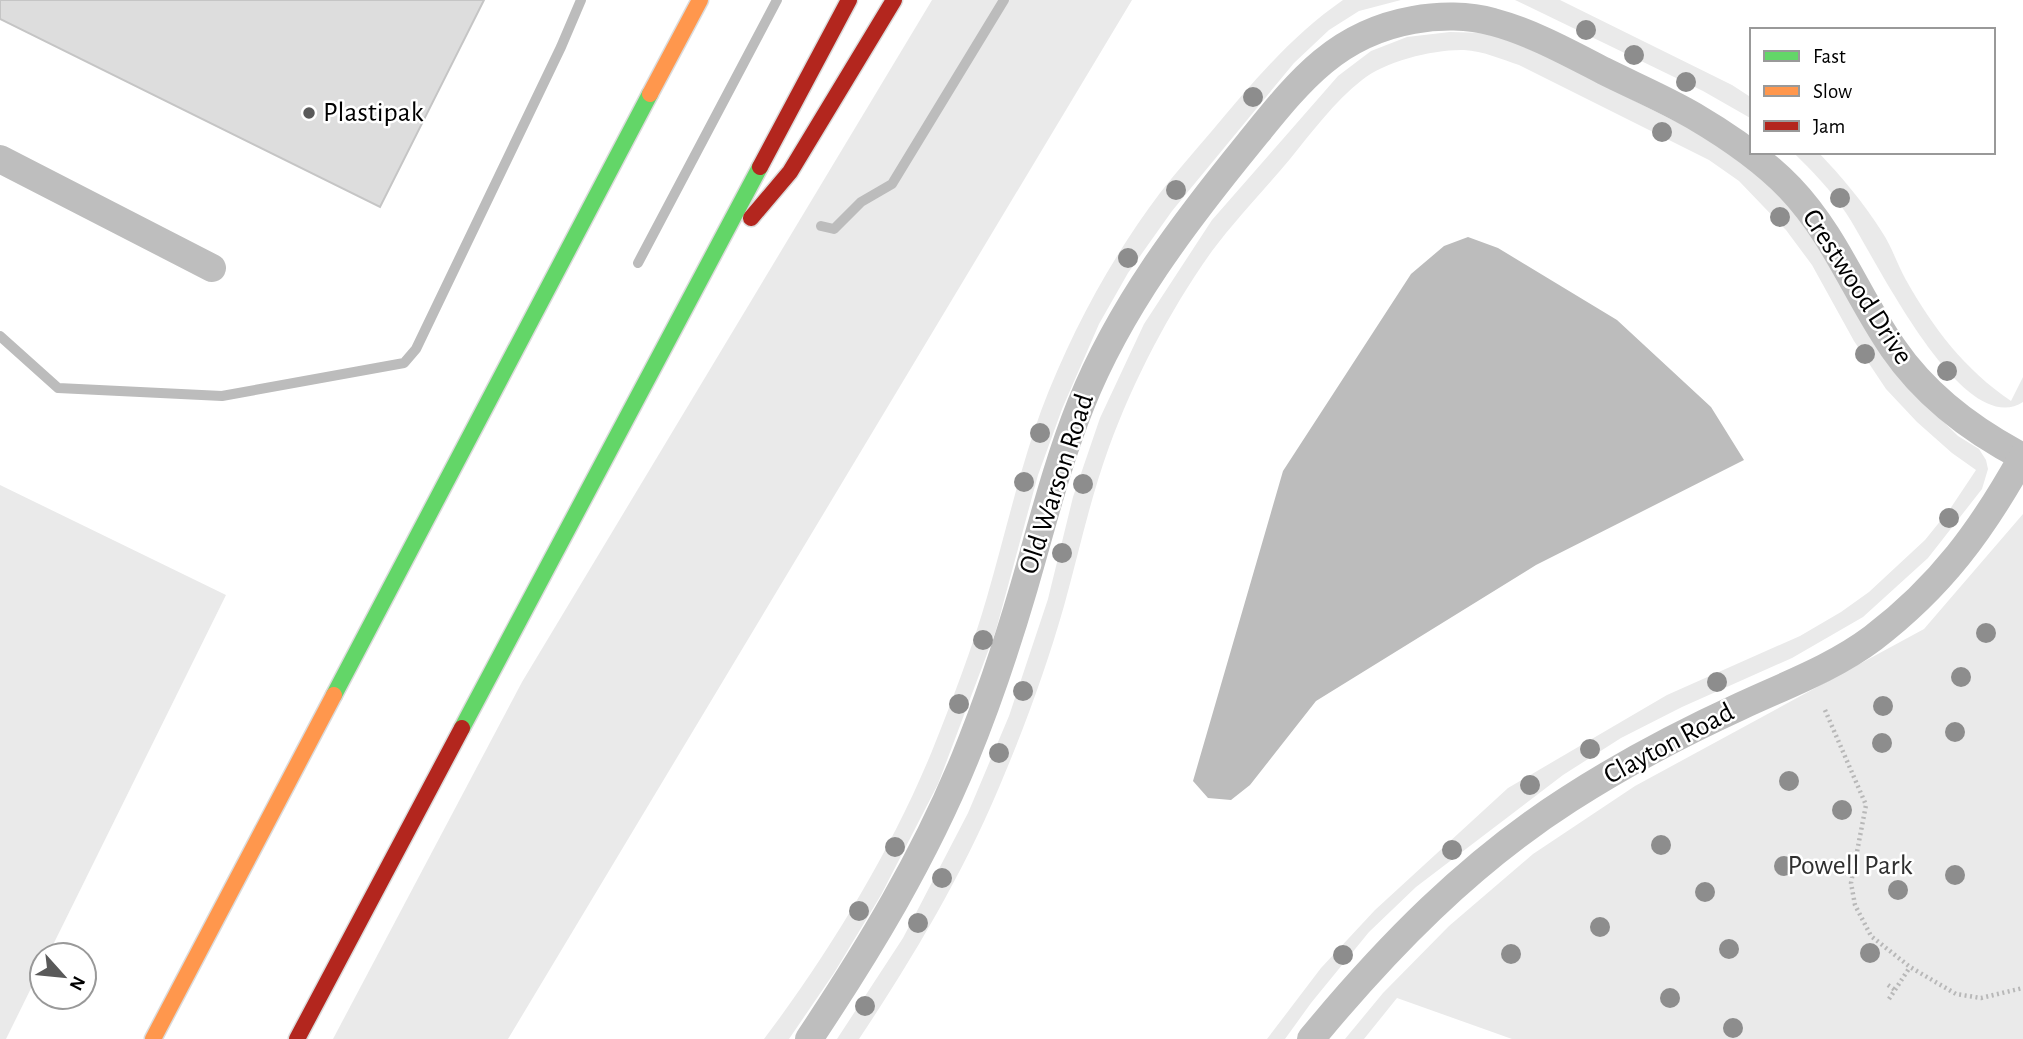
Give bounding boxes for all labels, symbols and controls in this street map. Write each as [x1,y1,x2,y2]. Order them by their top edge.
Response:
legend [1750,28,1995,154]
text: Fast [1813,46,1846,67]
text: Slow [1813,81,1852,102]
place label: Plastipak [323,99,424,127]
marker: Plastipak [301,105,317,121]
text: Jam [1813,116,1845,137]
street label: Crestwood Drive [1797,204,1917,370]
street label: Old Warson Road [1015,390,1099,578]
street label: Clayton Road [1599,698,1739,790]
park label: Powell Park [1788,852,1913,880]
north arrow [28,941,98,1011]
text: N [65,973,88,993]

